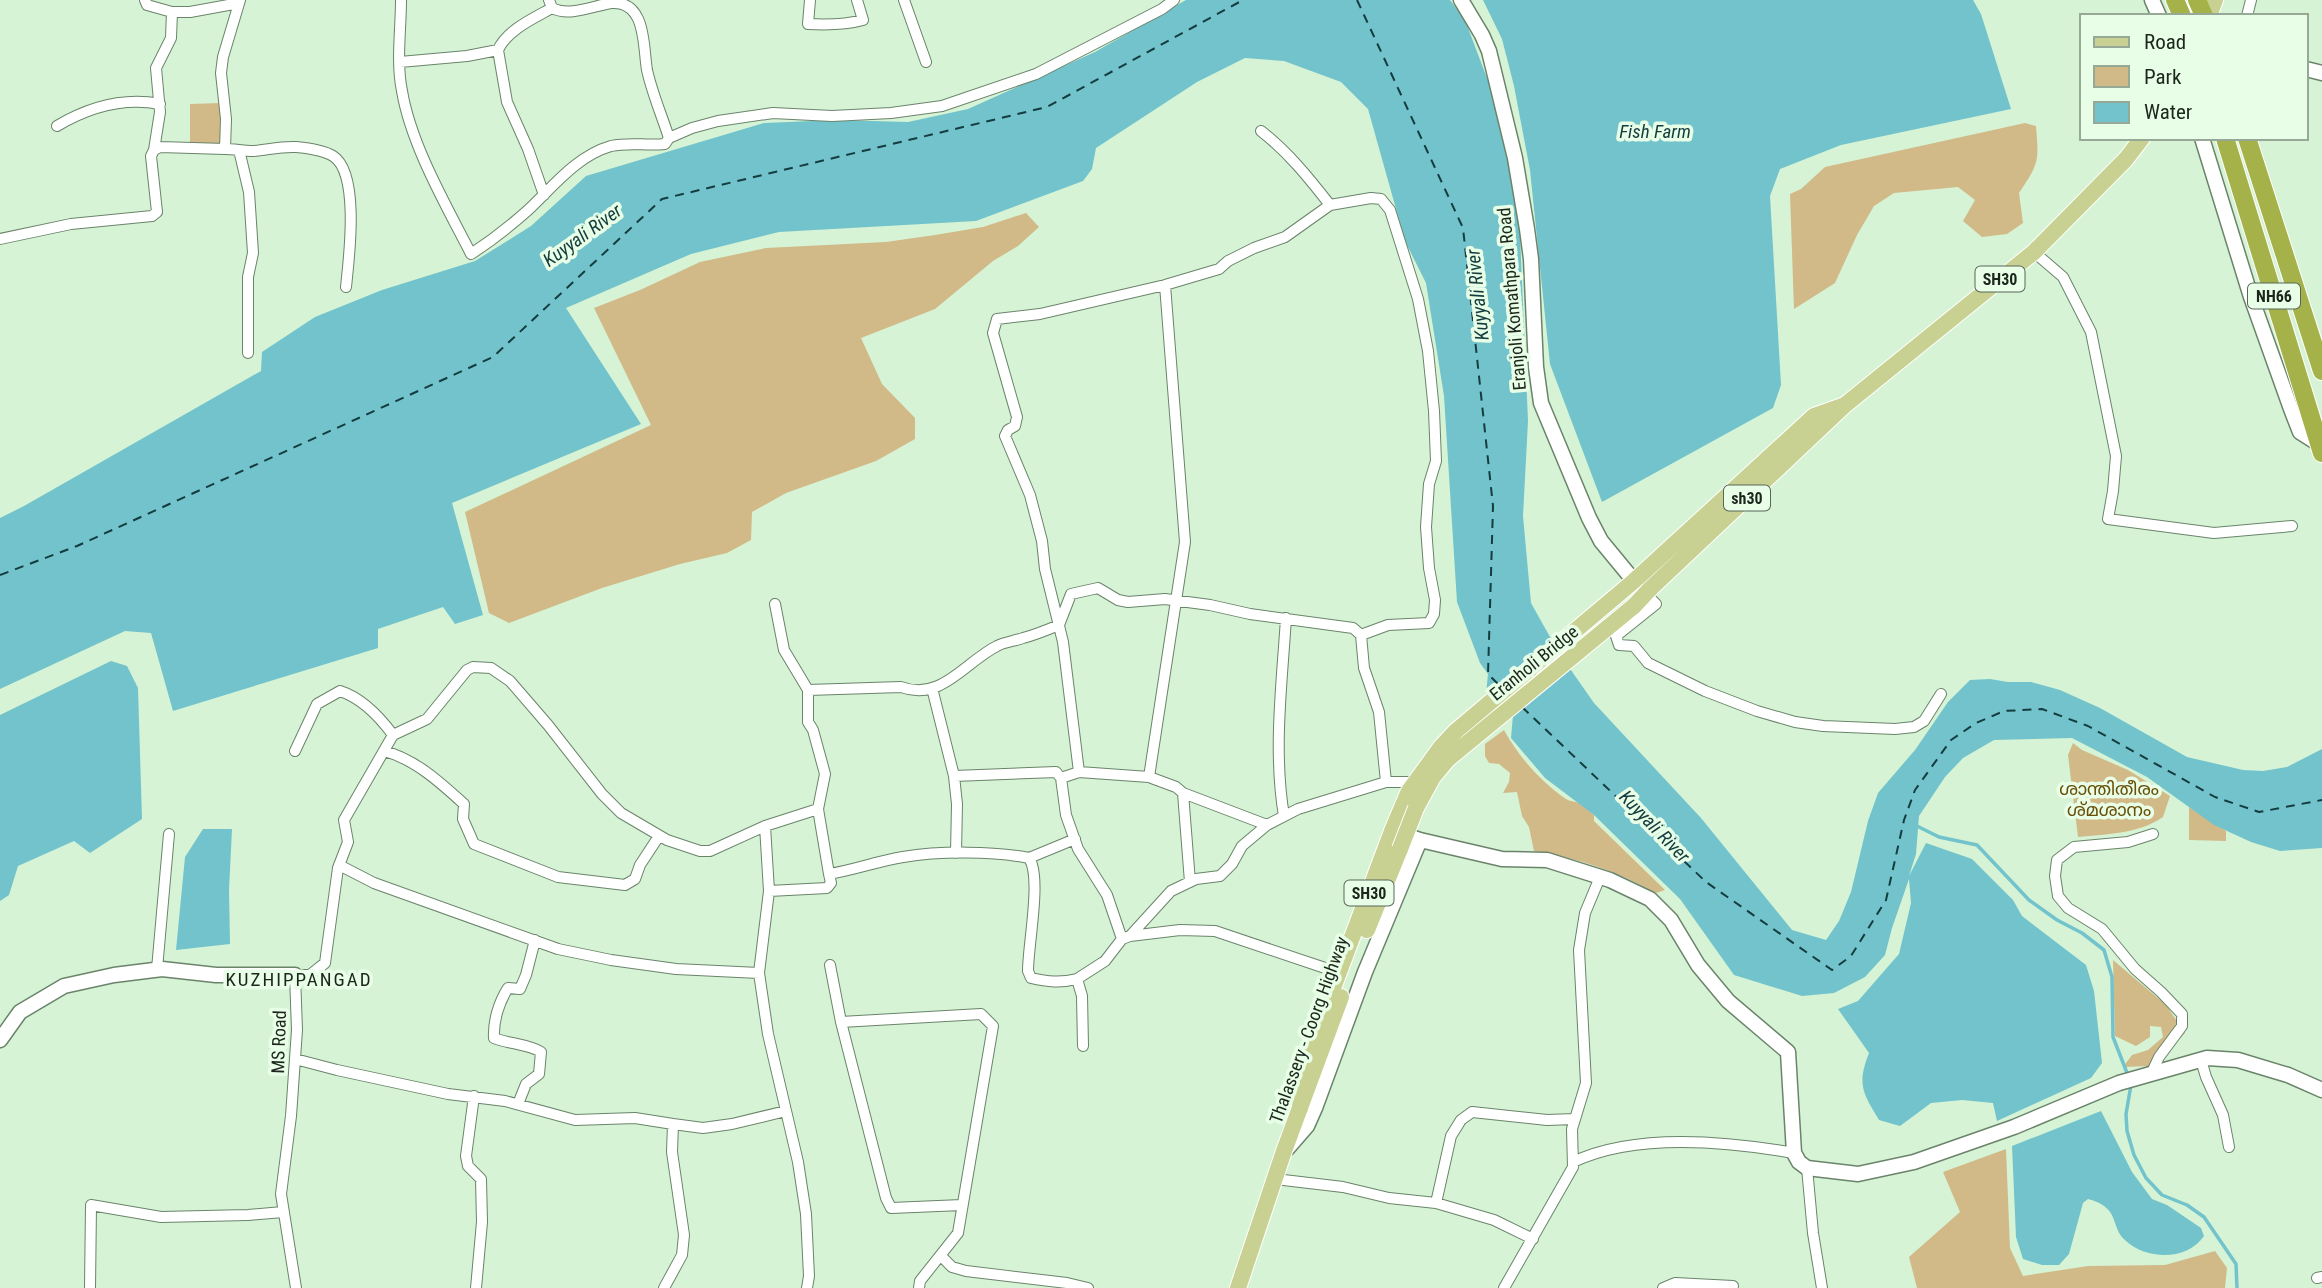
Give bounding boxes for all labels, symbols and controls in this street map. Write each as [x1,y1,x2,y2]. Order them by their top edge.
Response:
legend [2080,14,2308,140]
text: Road [2144,30,2186,54]
text: Park [2144,65,2182,89]
text: Water [2144,100,2192,124]
water label: Fish Farm [1619,120,1691,143]
water label: Kuyyali River [538,199,626,272]
street label: Eranjoli Komathpara Road [1493,207,1530,391]
water label: Kuyyali River [1461,248,1494,342]
road number: SH30 [1976,266,2024,292]
road number: NH66 [2248,284,2300,308]
road number: sh30 [1724,485,1770,510]
street label: Eranholi Bridge [1485,621,1582,705]
park label: ശാന്തിതീരം ശ്മശാനം [2059,778,2159,820]
water label: Kuyyali River [1615,785,1695,868]
road number: SH30 [1344,880,1394,906]
street label: Thalassery - Coorg Highway [1265,933,1352,1126]
district label: KUZHIPPANGAD [225,968,373,991]
street label: MS Road [267,1010,290,1074]

